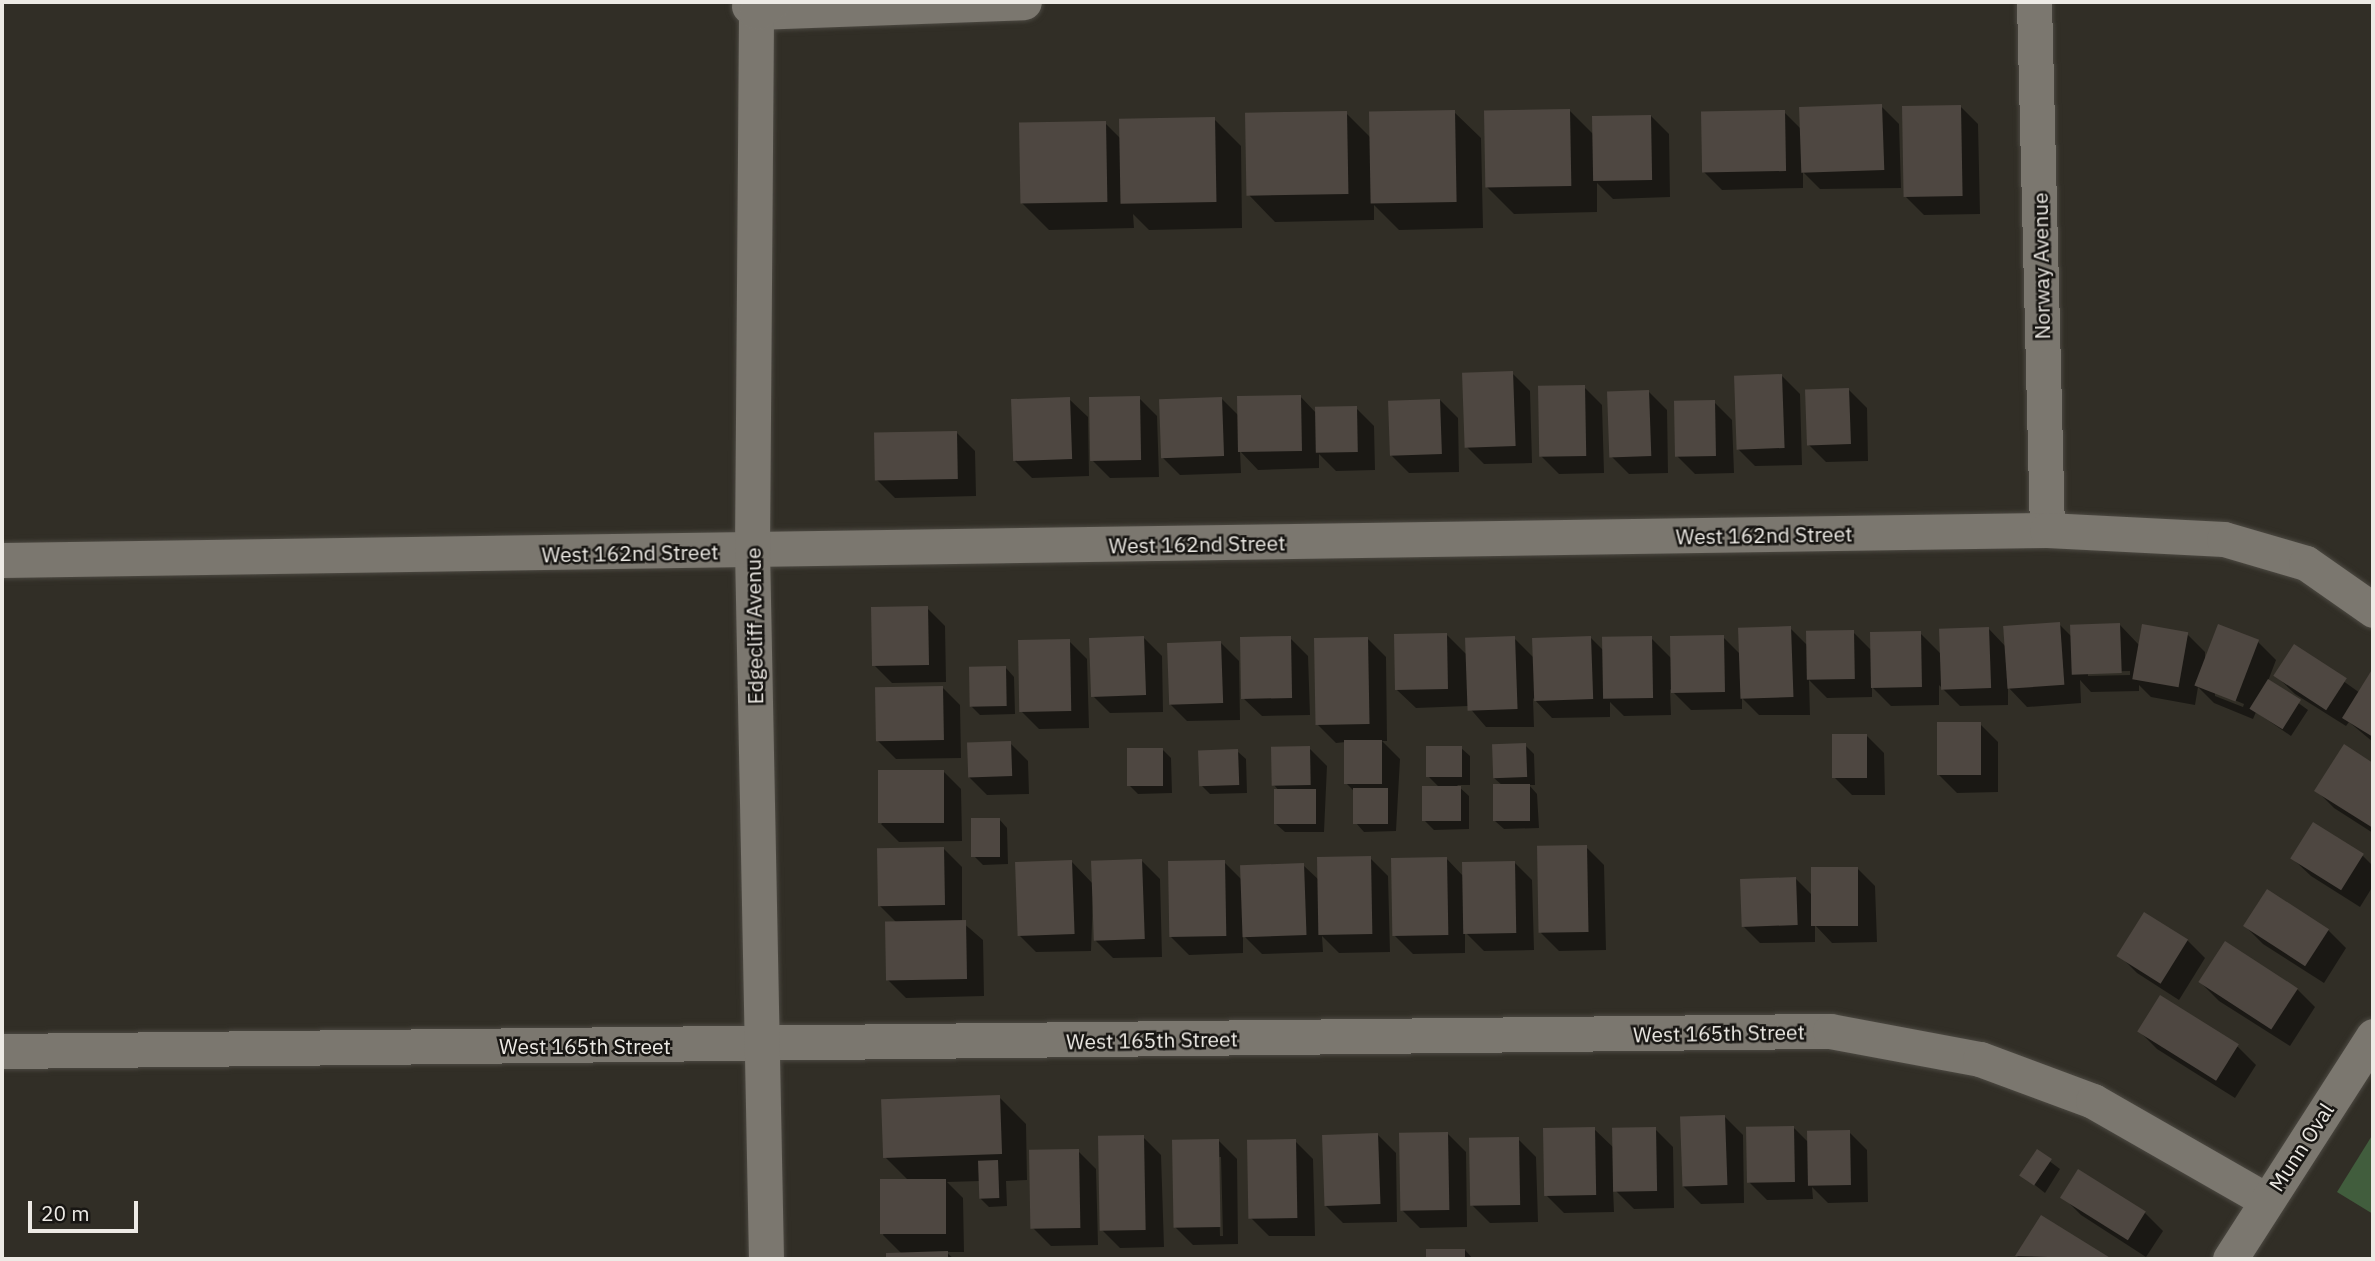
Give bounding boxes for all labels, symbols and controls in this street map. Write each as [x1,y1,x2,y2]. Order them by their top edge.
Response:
street label: Norway Avenue [2027,192,2055,340]
street label: West 162nd Street [1675,521,1853,549]
street label: West 162nd Street [1108,530,1286,558]
street label: West 162nd Street [541,539,719,567]
street label: Edgecliff Avenue [740,547,768,705]
street label: West 165th Street [1633,1019,1805,1047]
street label: West 165th Street [1066,1026,1238,1054]
street label: West 165th Street [499,1033,671,1059]
street label: Munn Oval [2263,1098,2339,1196]
scale bar [32,1188,142,1232]
text: 20 m [41,1199,90,1227]

